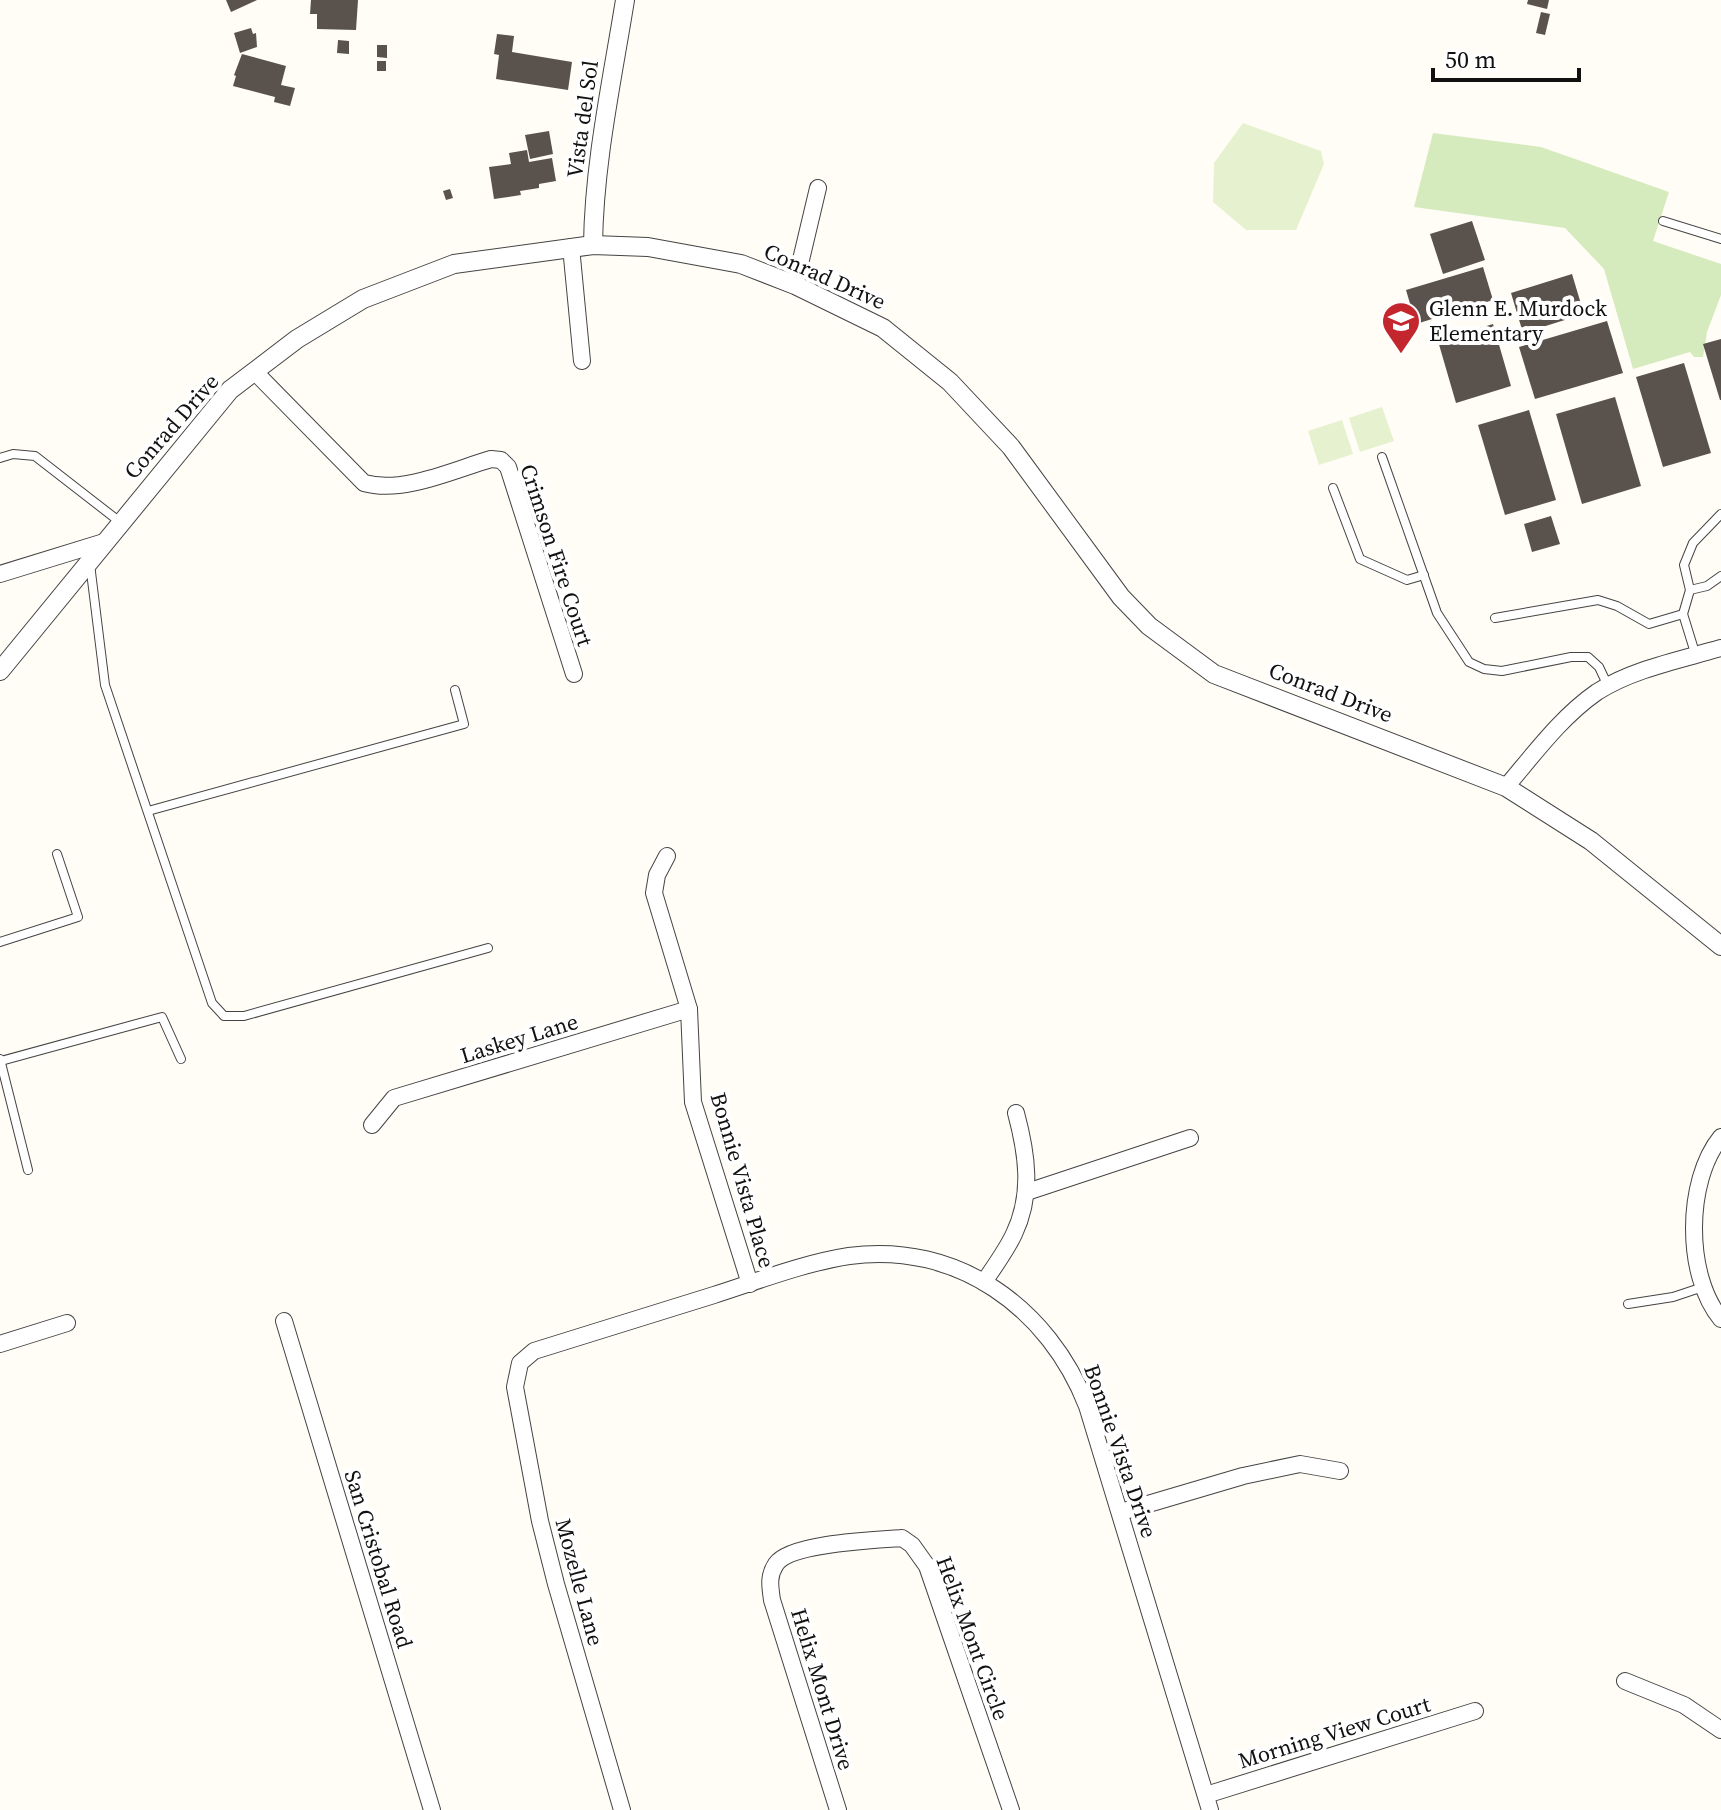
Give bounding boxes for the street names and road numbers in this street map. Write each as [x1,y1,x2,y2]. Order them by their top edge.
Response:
street label: Vista del Sol [559,58,605,180]
street label: Conrad Drive [759,236,891,316]
street label: Conrad Drive [117,367,225,485]
street label: Crimson Fire Court [513,460,601,651]
street label: Conrad Drive [1265,655,1397,729]
street label: Laskey Lane [457,1006,581,1070]
street label: Bonnie Vista Place [704,1089,782,1271]
street label: Bonnie Vista Drive [1077,1360,1165,1542]
street label: San Cristobal Road [338,1466,420,1652]
street label: Mozelle Lane [549,1515,611,1649]
street label: Helix Mont Circle [929,1552,1017,1724]
street label: Helix Mont Drive [784,1604,862,1774]
street label: Morning View Court [1234,1688,1434,1775]

